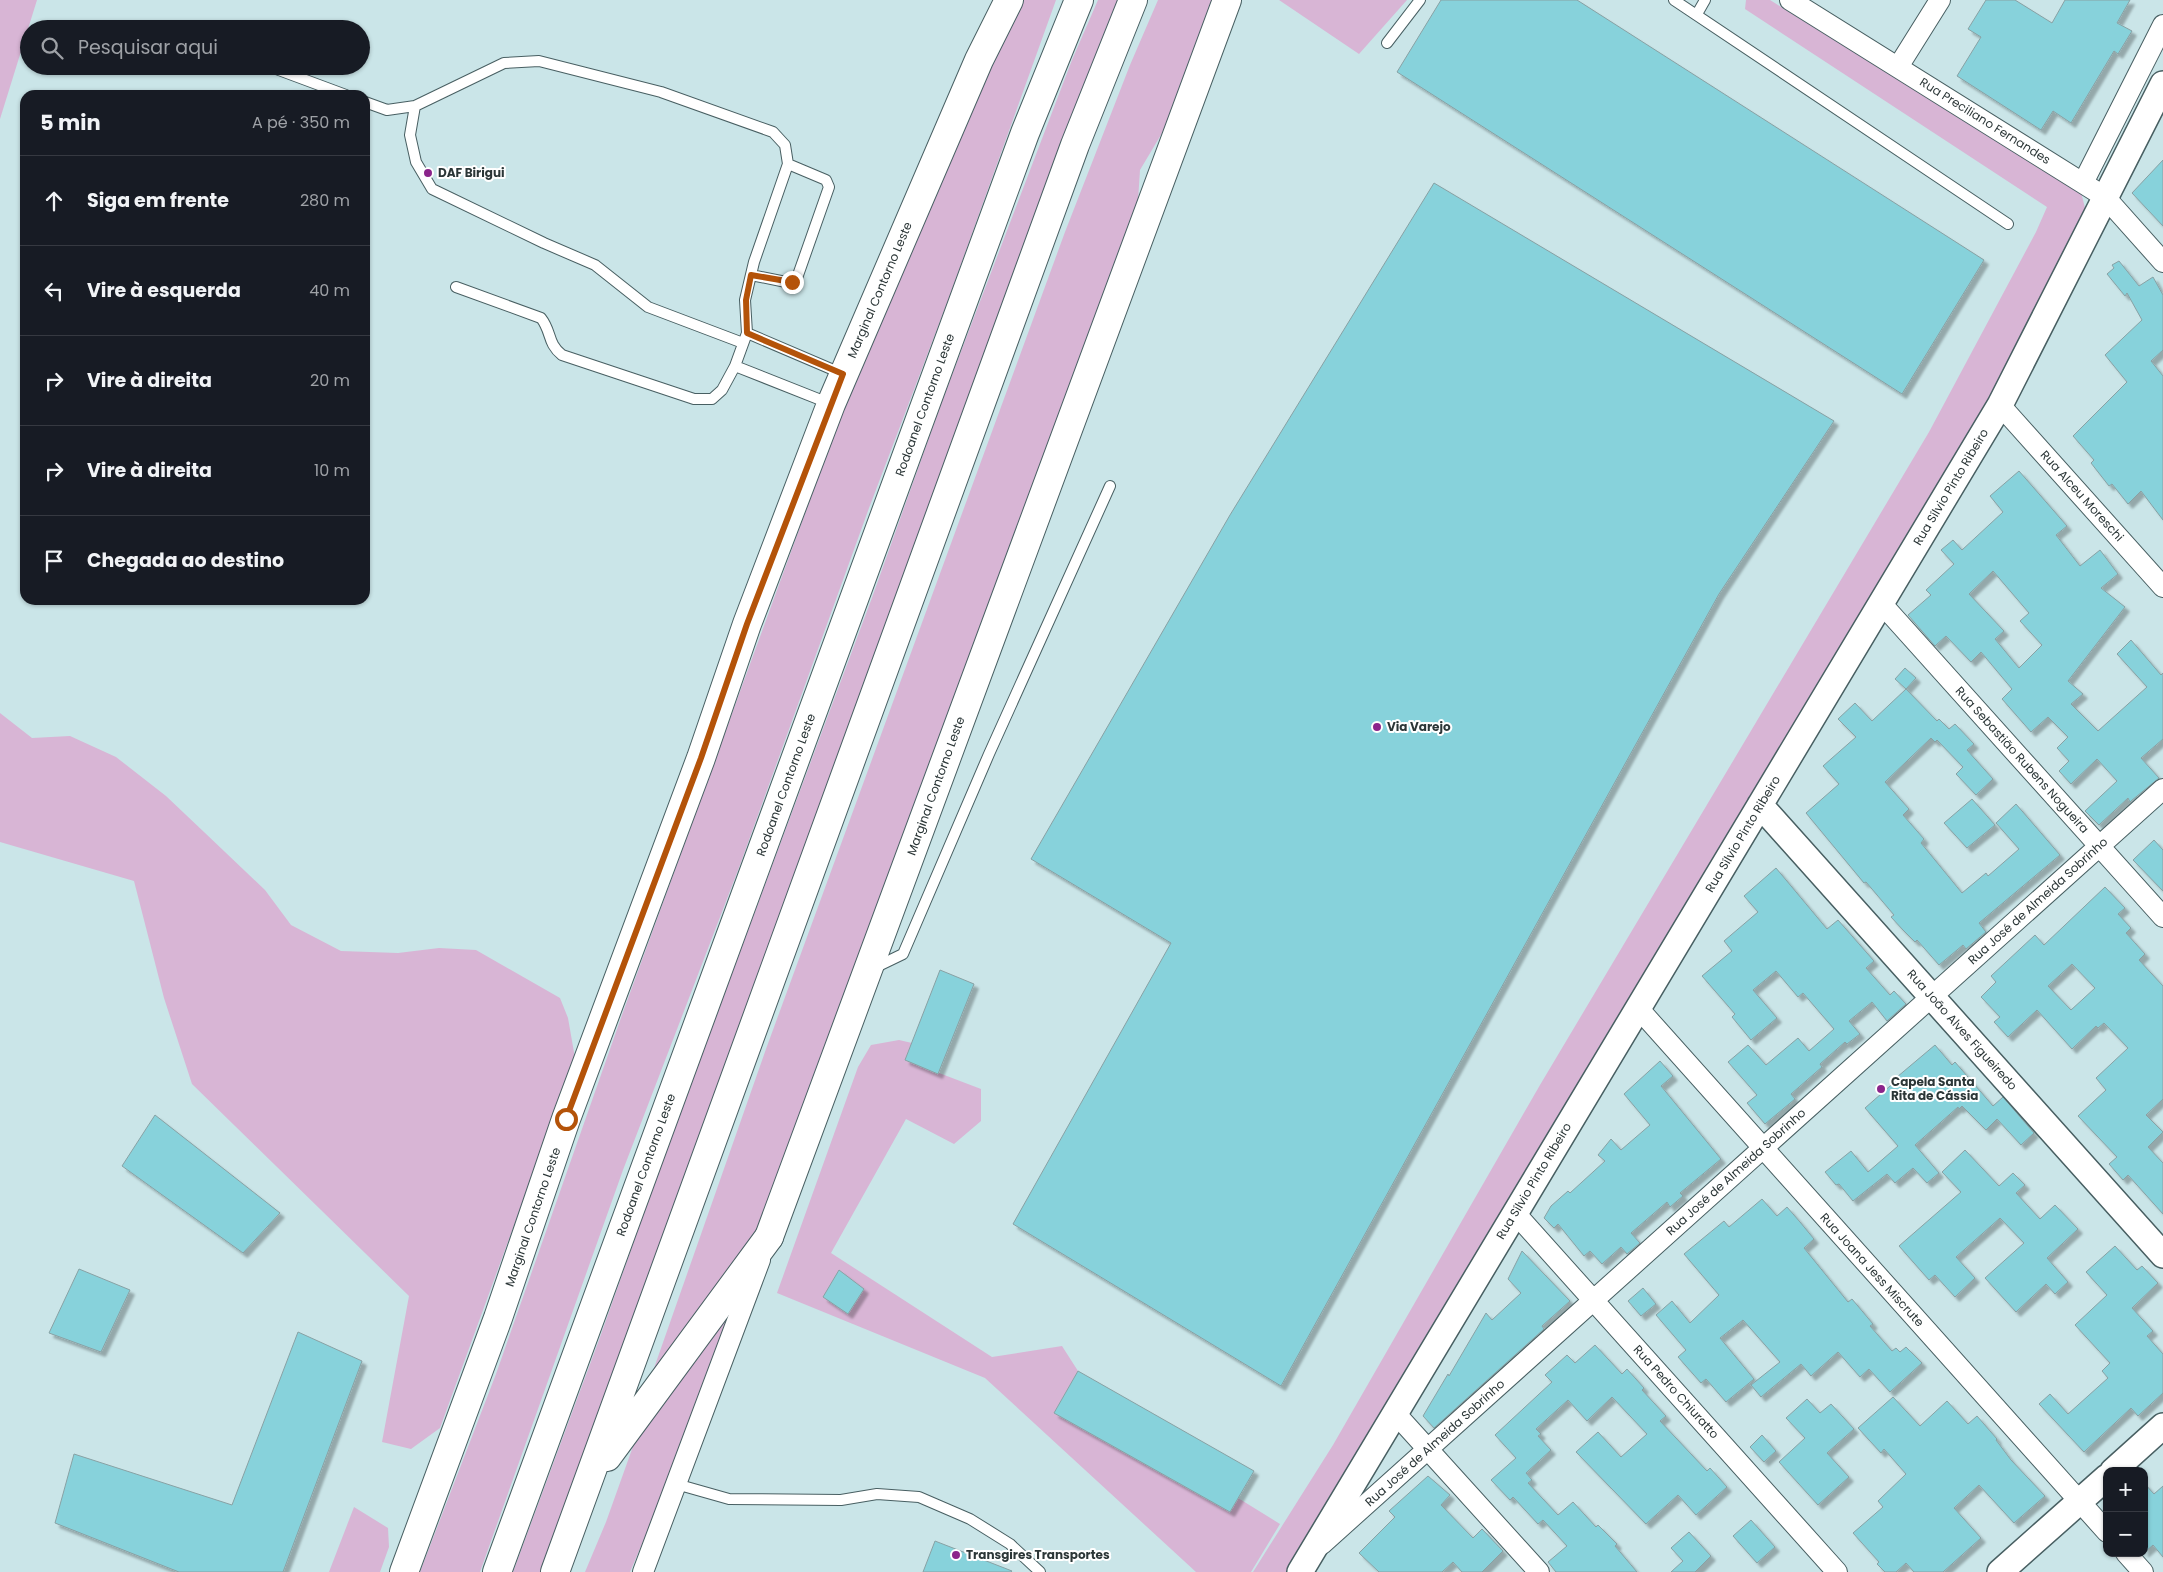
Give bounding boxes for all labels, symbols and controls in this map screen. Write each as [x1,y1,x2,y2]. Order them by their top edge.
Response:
search box [20,20,370,75]
icon: search [38,34,66,62]
text: Pesquisar aqui [78,34,218,61]
street label: Rua Preciliano Fernandes [1917,73,2054,168]
text: 5 min [40,108,101,137]
text: A pé · 350 m [252,111,350,134]
place label: DAF Birigui [438,164,505,181]
marker: DAF Birigui [422,167,434,179]
icon: ahead [40,187,68,215]
text: Siga em frente [87,187,229,214]
text: 280 m [300,189,350,212]
street label: Marginal Contorno Leste [843,219,916,360]
route end [781,271,804,294]
icon: left [40,277,68,305]
text: Vire à esquerda [87,277,241,304]
text: 40 m [309,279,350,302]
street label: Rodoanel Contorno Leste [891,331,958,478]
icon: right [40,367,68,395]
text: Vire à direita [87,367,212,394]
text: 20 m [310,369,350,392]
street label: Rua Sílvio Pinto Ribeiro [1909,425,1992,548]
street label: Rua Alceu Moreschi [2037,446,2128,545]
icon: right [40,457,68,485]
text: Vire à direita [87,457,212,484]
text: 10 m [314,459,350,482]
icon: arrive [40,547,68,575]
text: Chegada ao destino [87,547,284,574]
street label: Rua Sebastião Rubens Nogueira [1952,683,2093,837]
street label: Rodoanel Contorno Leste [752,711,819,858]
street label: Marginal Contorno Leste [903,714,969,857]
place label: Via Varejo [1387,718,1451,735]
marker: Via Varejo [1371,721,1383,733]
street label: Rua Sílvio Pinto Ribeiro [1701,772,1784,895]
street label: Rua José de Almeida Sobrinho [1964,833,2111,968]
street label: Rua João Alves Figueiredo [1904,966,2021,1094]
place label: Capela Santa Rita de Cássia [1891,1073,1978,1104]
marker: Capela Santa Rita de Cássia [1875,1083,1887,1095]
street label: Rodoanel Contorno Leste [612,1091,679,1238]
street label: Rua José de Almeida Sobrinho [1662,1104,1809,1239]
route start [555,1108,578,1131]
street label: Rua Sílvio Pinto Ribeiro [1492,1119,1575,1242]
street label: Marginal Contorno Leste [501,1145,564,1289]
street label: Rua Joana Jess Miscrute [1817,1209,1928,1330]
street label: Rua Pedro Chiuratto [1630,1341,1723,1442]
street label: Rua José de Almeida Sobrinho [1361,1375,1508,1510]
map controls [2103,1467,2148,1557]
button: + [2103,1467,2148,1512]
button: − [2103,1512,2148,1557]
place label: Transgires Transportes [966,1546,1110,1563]
marker: Transgires Transportes [950,1549,962,1561]

